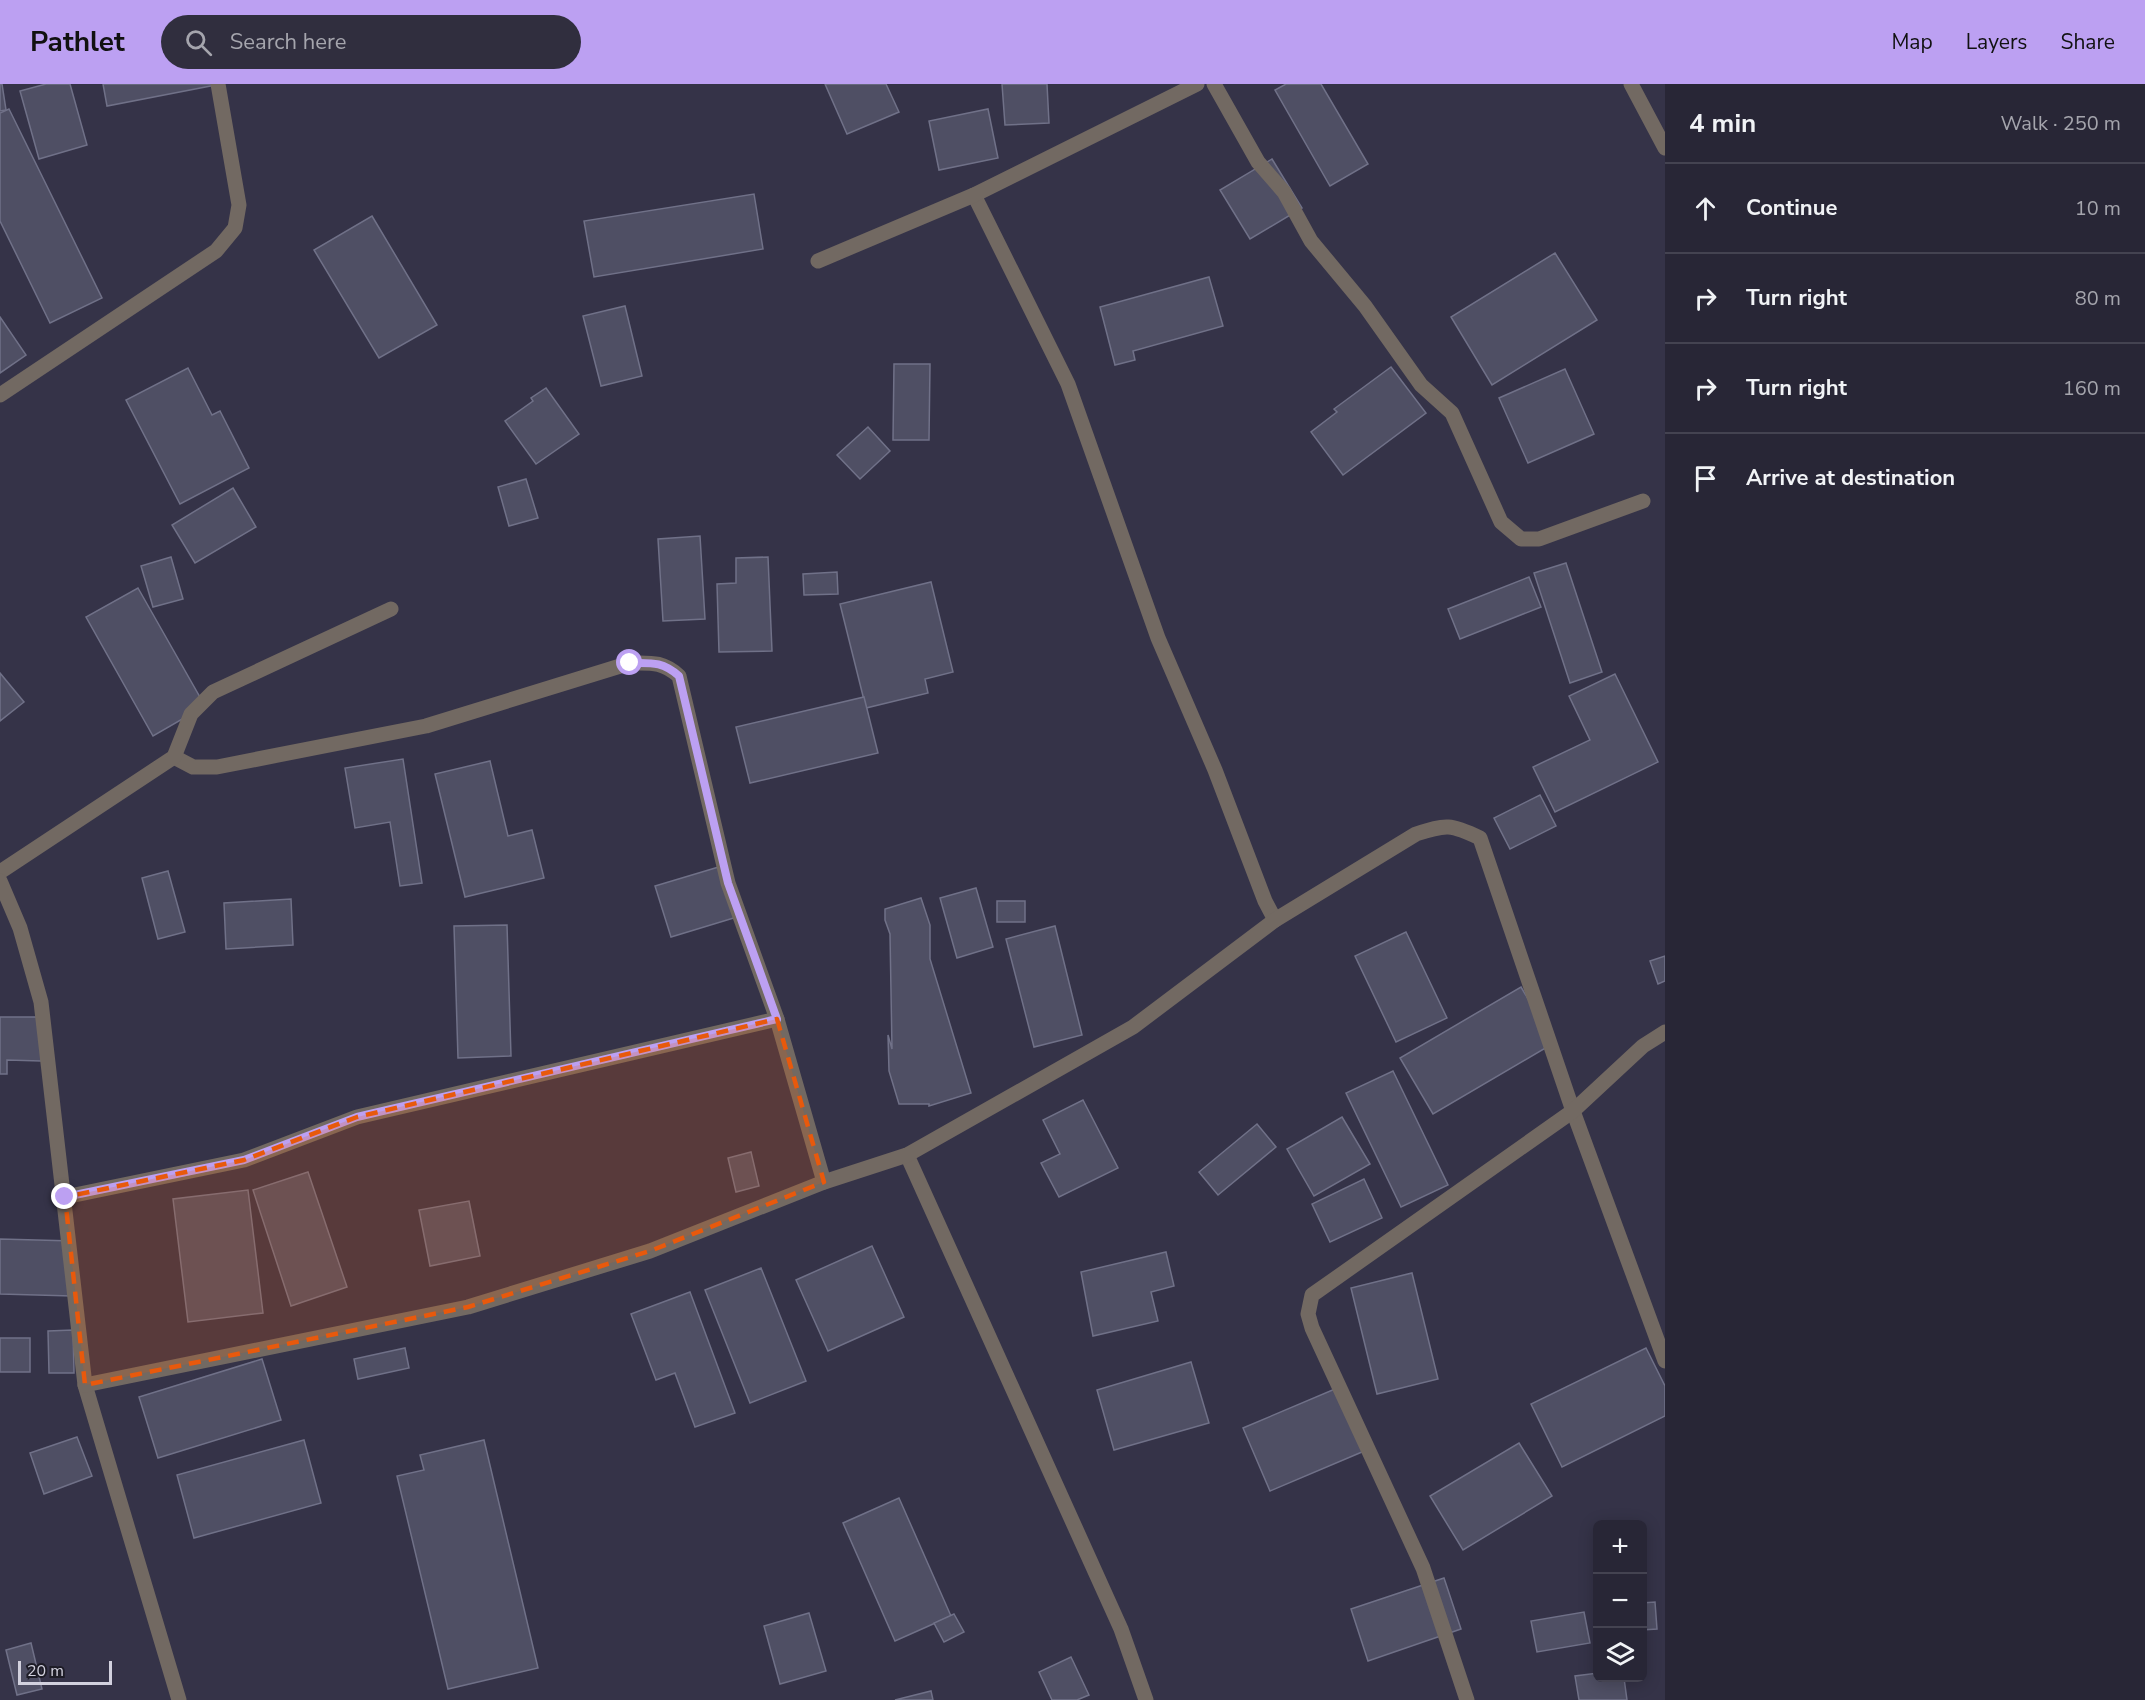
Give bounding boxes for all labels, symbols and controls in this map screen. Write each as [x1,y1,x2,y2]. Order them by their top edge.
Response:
search box [161,15,581,69]
text: Pathlet [30,23,125,61]
icon: search [182,26,215,59]
text: Search here [230,27,346,57]
text: Map [1891,28,1933,56]
text: Layers [1966,28,2027,56]
text: Share [2060,28,2115,56]
text: 4 min [1689,106,1756,141]
text: Walk · 250 m [2001,110,2121,137]
icon: ahead [1689,192,1722,225]
text: Continue [1746,193,1837,223]
text: 10 m [2075,195,2121,222]
icon: right [1689,282,1722,315]
text: Turn right [1746,283,1847,313]
text: 80 m [2075,285,2121,312]
icon: right [1689,372,1722,405]
text: Turn right [1746,373,1847,403]
text: 160 m [2063,375,2121,402]
icon: arrive [1689,462,1722,495]
text: Arrive at destination [1746,463,1955,493]
route start [616,649,642,675]
route end [51,1183,77,1209]
map controls [1593,1520,1647,1682]
button: + [1593,1520,1647,1574]
button: − [1593,1574,1647,1628]
button: layers [1593,1628,1647,1682]
scale bar [18,1658,112,1686]
text: 20 m [27,1660,64,1682]

